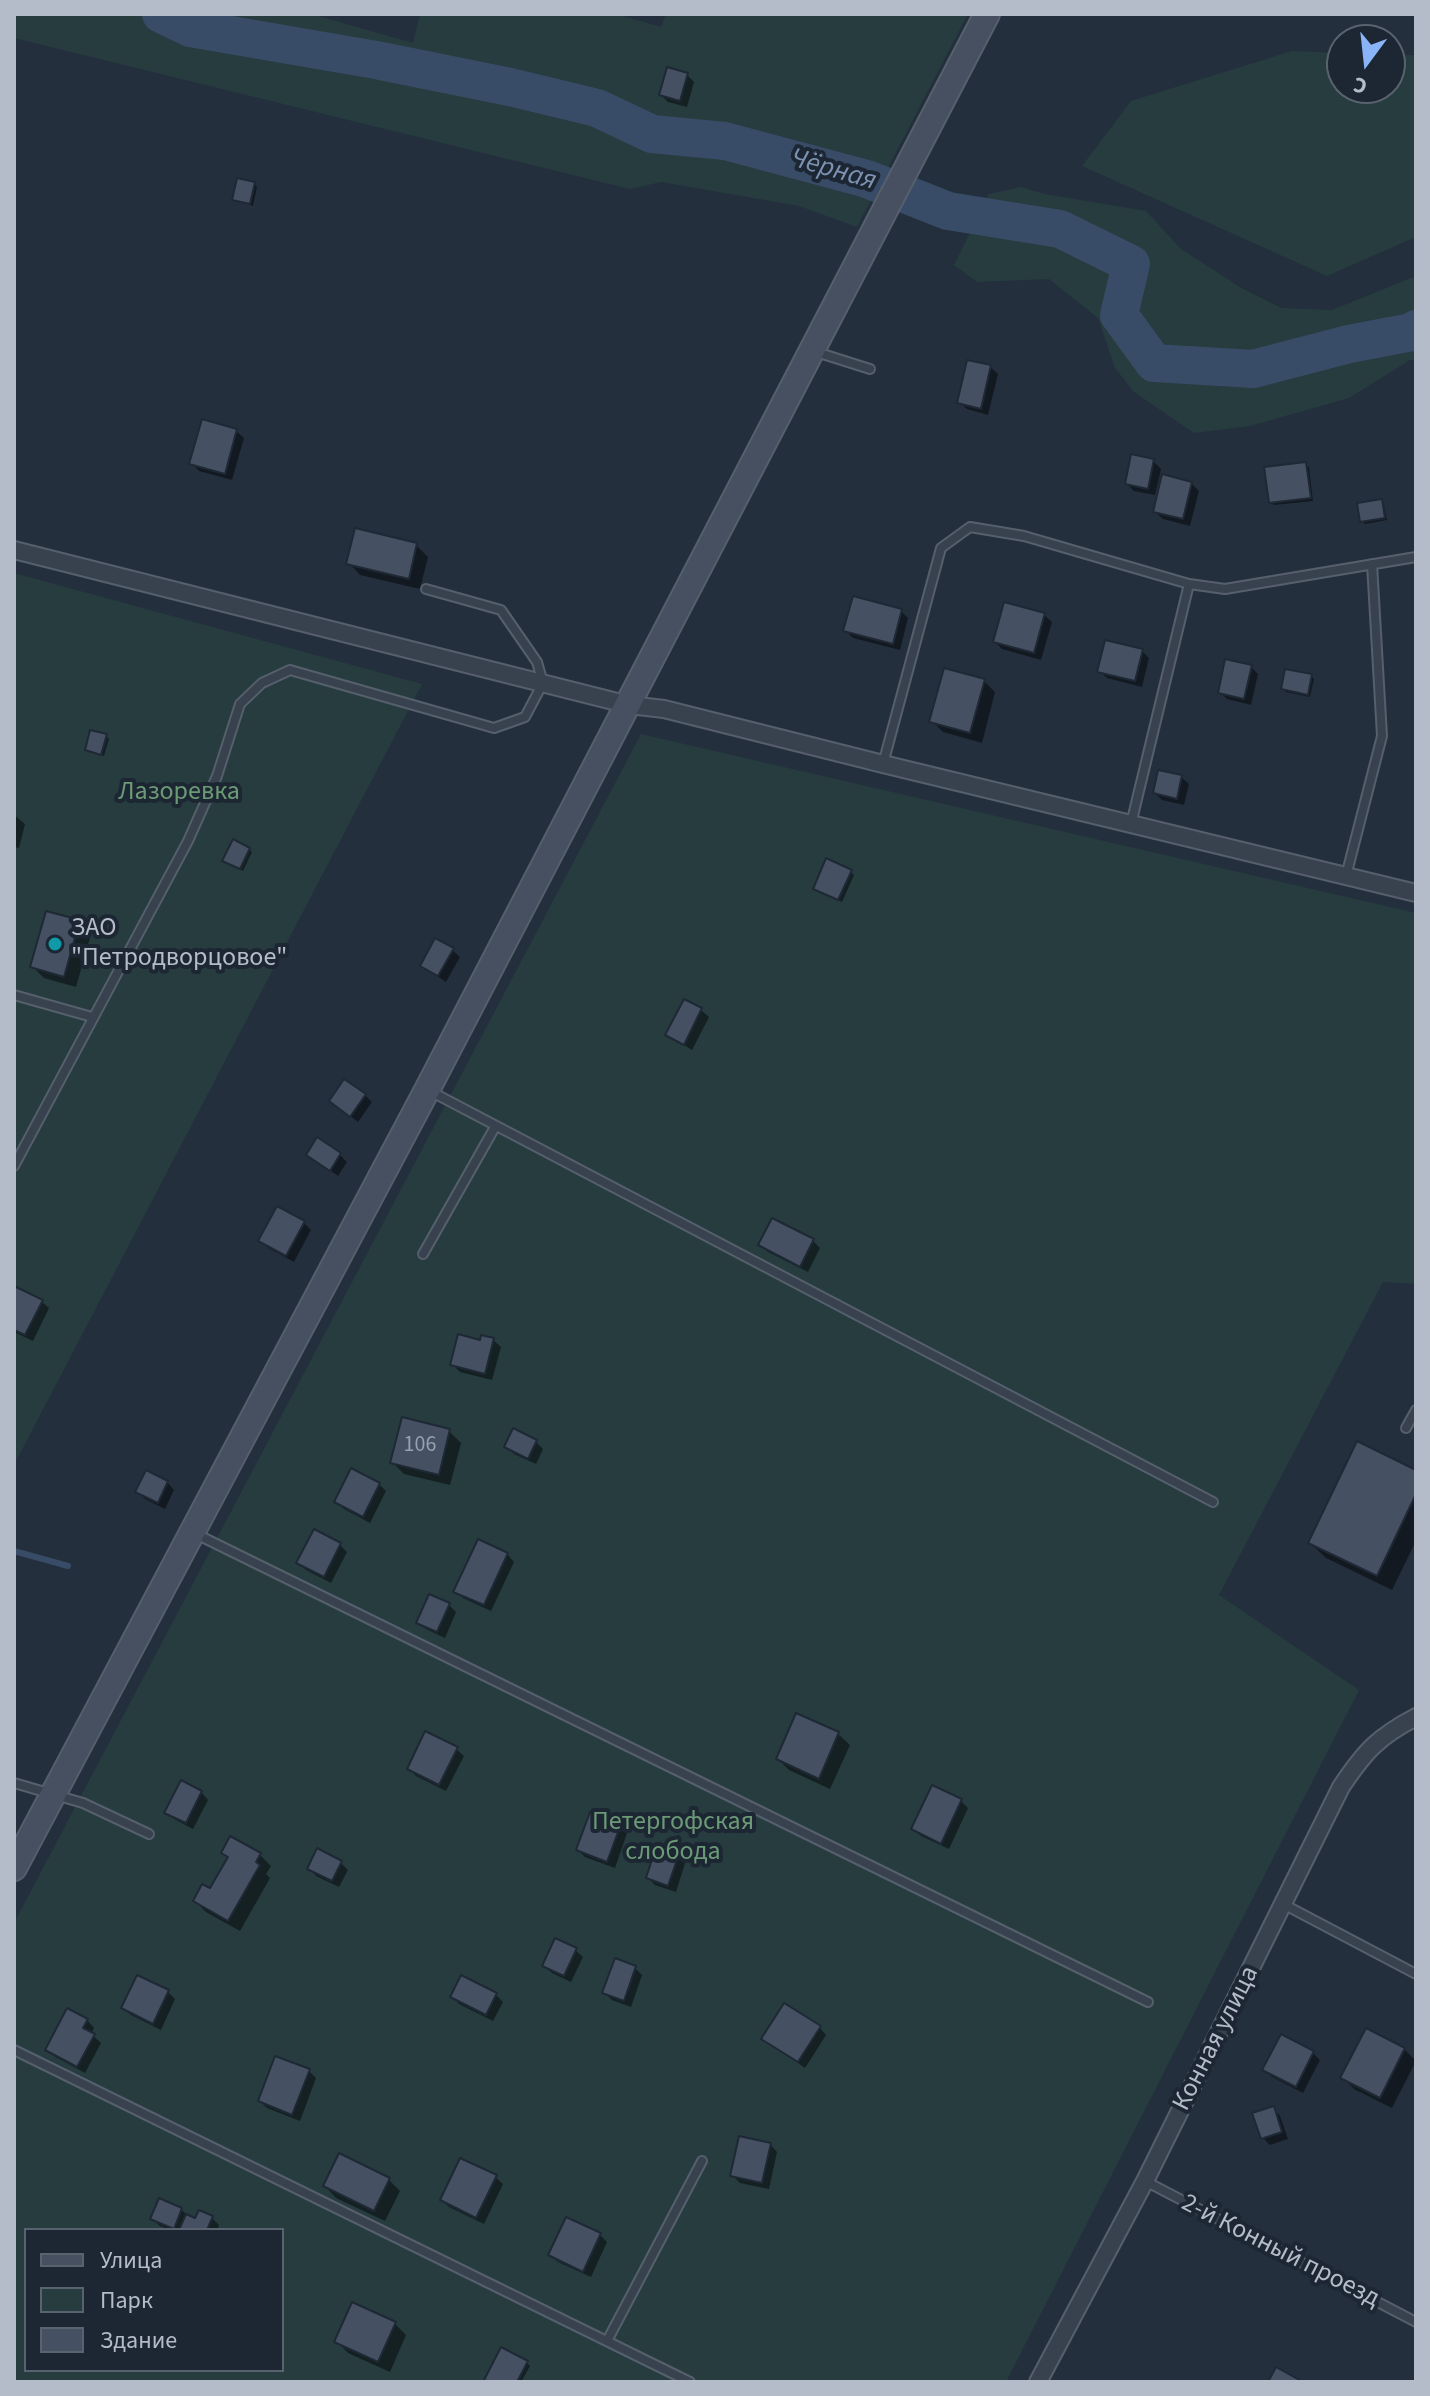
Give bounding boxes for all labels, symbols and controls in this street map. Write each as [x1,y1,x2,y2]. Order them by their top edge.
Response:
north arrow [1326,24,1406,104]
text: С [1350,68,1371,102]
water label: Чёрная [786,143,880,199]
park label: Лазоревка [118,777,240,809]
place label: ЗАО "Петродворцовое" [71,913,287,974]
marker: ЗАО "Петродворцовое" [46,935,64,953]
house number: 106 [404,1433,436,1459]
park label: Петергофская слобода [592,1807,754,1868]
street label: Конная улица [1167,1962,1267,2116]
street label: 2-й Конный проезд [1176,2189,1384,2315]
legend [24,2228,284,2372]
text: Улица [100,2243,162,2278]
text: Парк [100,2283,153,2318]
text: Здание [100,2323,177,2358]

